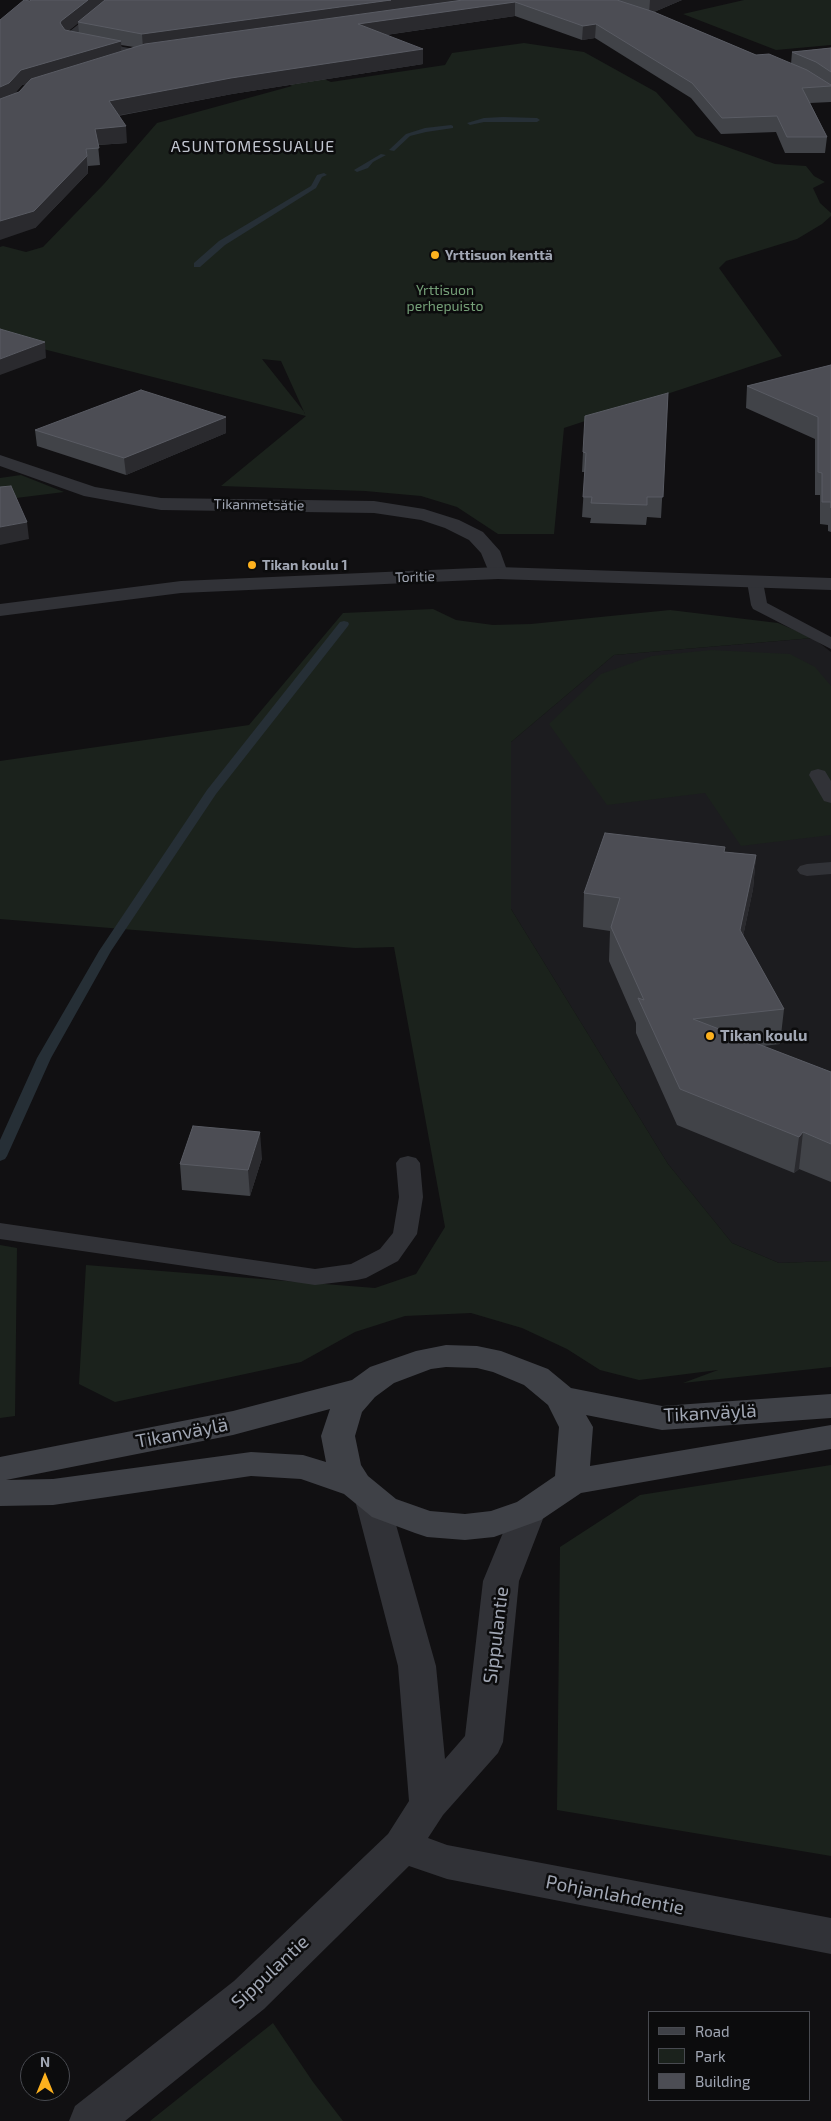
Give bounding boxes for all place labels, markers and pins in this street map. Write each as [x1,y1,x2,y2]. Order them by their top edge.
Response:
place label: Yrttisuon kenttä [445,247,553,263]
marker: Yrttisuon kenttä [429,249,441,261]
place label: Tikan koulu 1 [262,557,348,573]
marker: Tikan koulu 1 [246,559,258,571]
place label: Tikan koulu [720,1026,807,1046]
marker: Tikan koulu [704,1030,716,1042]

